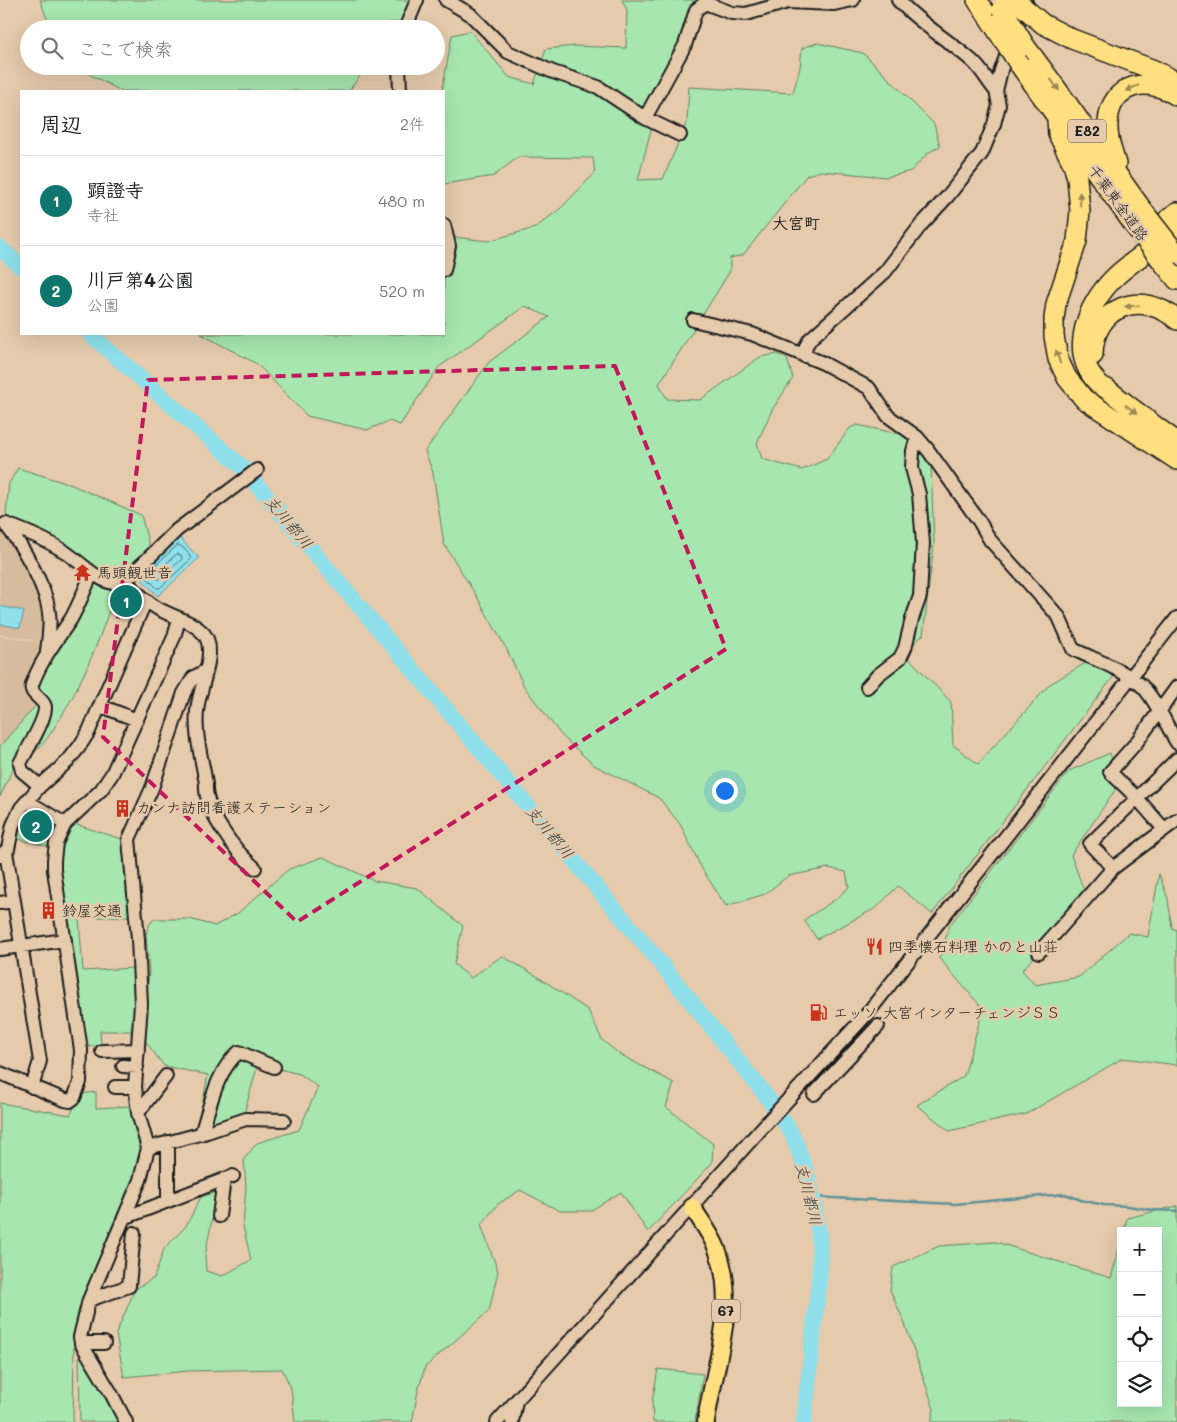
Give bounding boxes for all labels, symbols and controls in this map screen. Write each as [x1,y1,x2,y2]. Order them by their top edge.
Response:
search box [20,20,445,75]
icon: search [38,34,66,62]
text: ここで検索 [78,36,173,61]
one-way arrow [1050,78,1060,92]
one-way arrow [1125,85,1139,93]
text: 周辺 [40,110,82,137]
text: 2件 [400,113,425,134]
road number: E82 [1068,120,1106,142]
street label: 千葉東金道路 [1084,160,1153,245]
text: 顕證寺 [87,177,144,202]
text: 1 [52,190,60,211]
text: 480 m [378,190,425,211]
one-way arrow [1075,191,1083,207]
text: 寺社 [87,204,119,225]
district label: 大宮町 [772,212,820,233]
text: 川戸第4公園 [87,267,194,292]
text: 2 [52,280,60,301]
text: 520 m [379,280,425,301]
text: 公園 [87,294,119,315]
one-way arrow [1124,302,1140,310]
one-way arrow [1054,350,1062,365]
one-way arrow [1124,404,1138,414]
water label: 支川都川 [261,490,318,553]
place label: 馬頭観世音 [97,562,172,582]
temple icon: 馬頭観世音 [73,563,93,583]
pin: 1 [110,582,142,620]
your location [712,778,738,804]
place label: カンナ訪問看護ステーション [136,797,332,817]
building icon: カンナ訪問看護ステーション [112,798,132,818]
water label: 支川都川 [522,800,579,863]
pin: 2 [20,807,52,845]
place label: 鈴屋交通 [62,900,122,920]
building icon: 鈴屋交通 [38,901,58,921]
place label: 四季懐石料理 かのと山荘 [888,936,1058,956]
restaurant icon: 四季懐石料理 かのと山荘 [864,937,884,957]
place label: エッソ 大宮インターチェンジＳＳ [833,1002,1061,1022]
fuel station icon: エッソ 大宮インターチェンジＳＳ [809,1003,829,1023]
water label: 支川都川 [792,1160,827,1227]
map controls [1117,1227,1162,1407]
button: + [1117,1227,1162,1272]
button: − [1117,1272,1162,1317]
road number: 67 [712,1300,740,1322]
button: locate [1117,1317,1162,1362]
button: layers [1117,1362,1162,1407]

